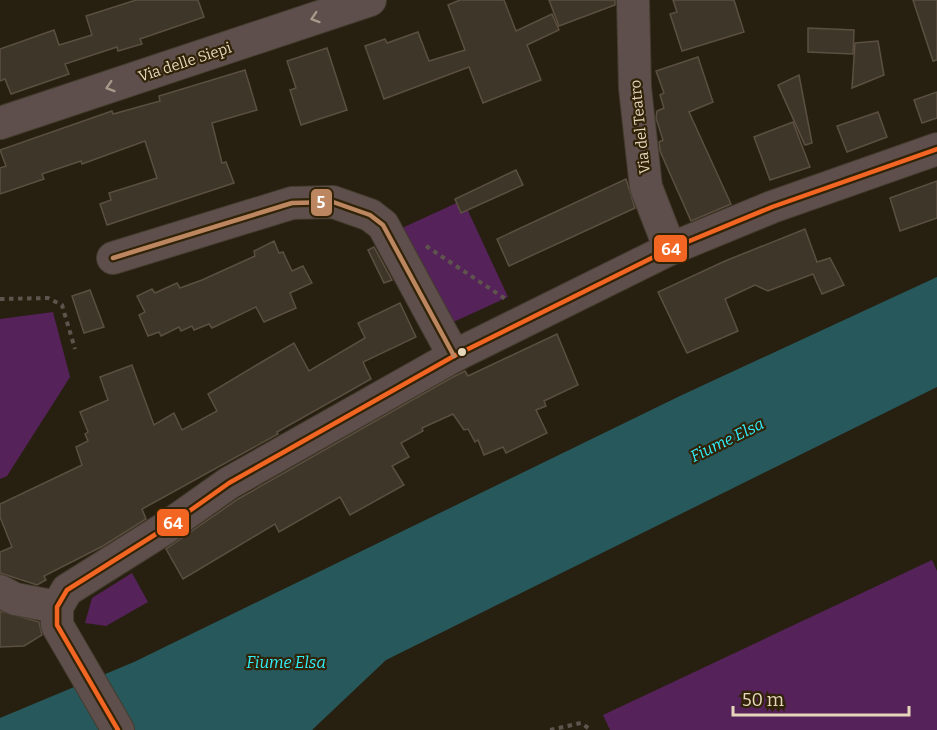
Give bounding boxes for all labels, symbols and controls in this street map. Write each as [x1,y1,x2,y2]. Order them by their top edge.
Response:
one-way arrow [310,11,321,24]
street label: Via delle Siepi [136,38,234,86]
one-way arrow [105,79,116,92]
street label: Via del Teatro [626,79,654,175]
line badge: 5 [310,188,333,217]
text: 5 [317,193,326,212]
line badge: 64 [653,234,688,263]
text: 64 [661,240,681,259]
unlabelled marker [456,346,468,358]
water label: Fiume Elsa [687,414,767,466]
line badge: 64 [156,508,190,537]
text: 64 [163,514,183,533]
water label: Fiume Elsa [246,653,326,672]
scale bar [733,679,908,717]
text: 50 m [742,689,784,711]

